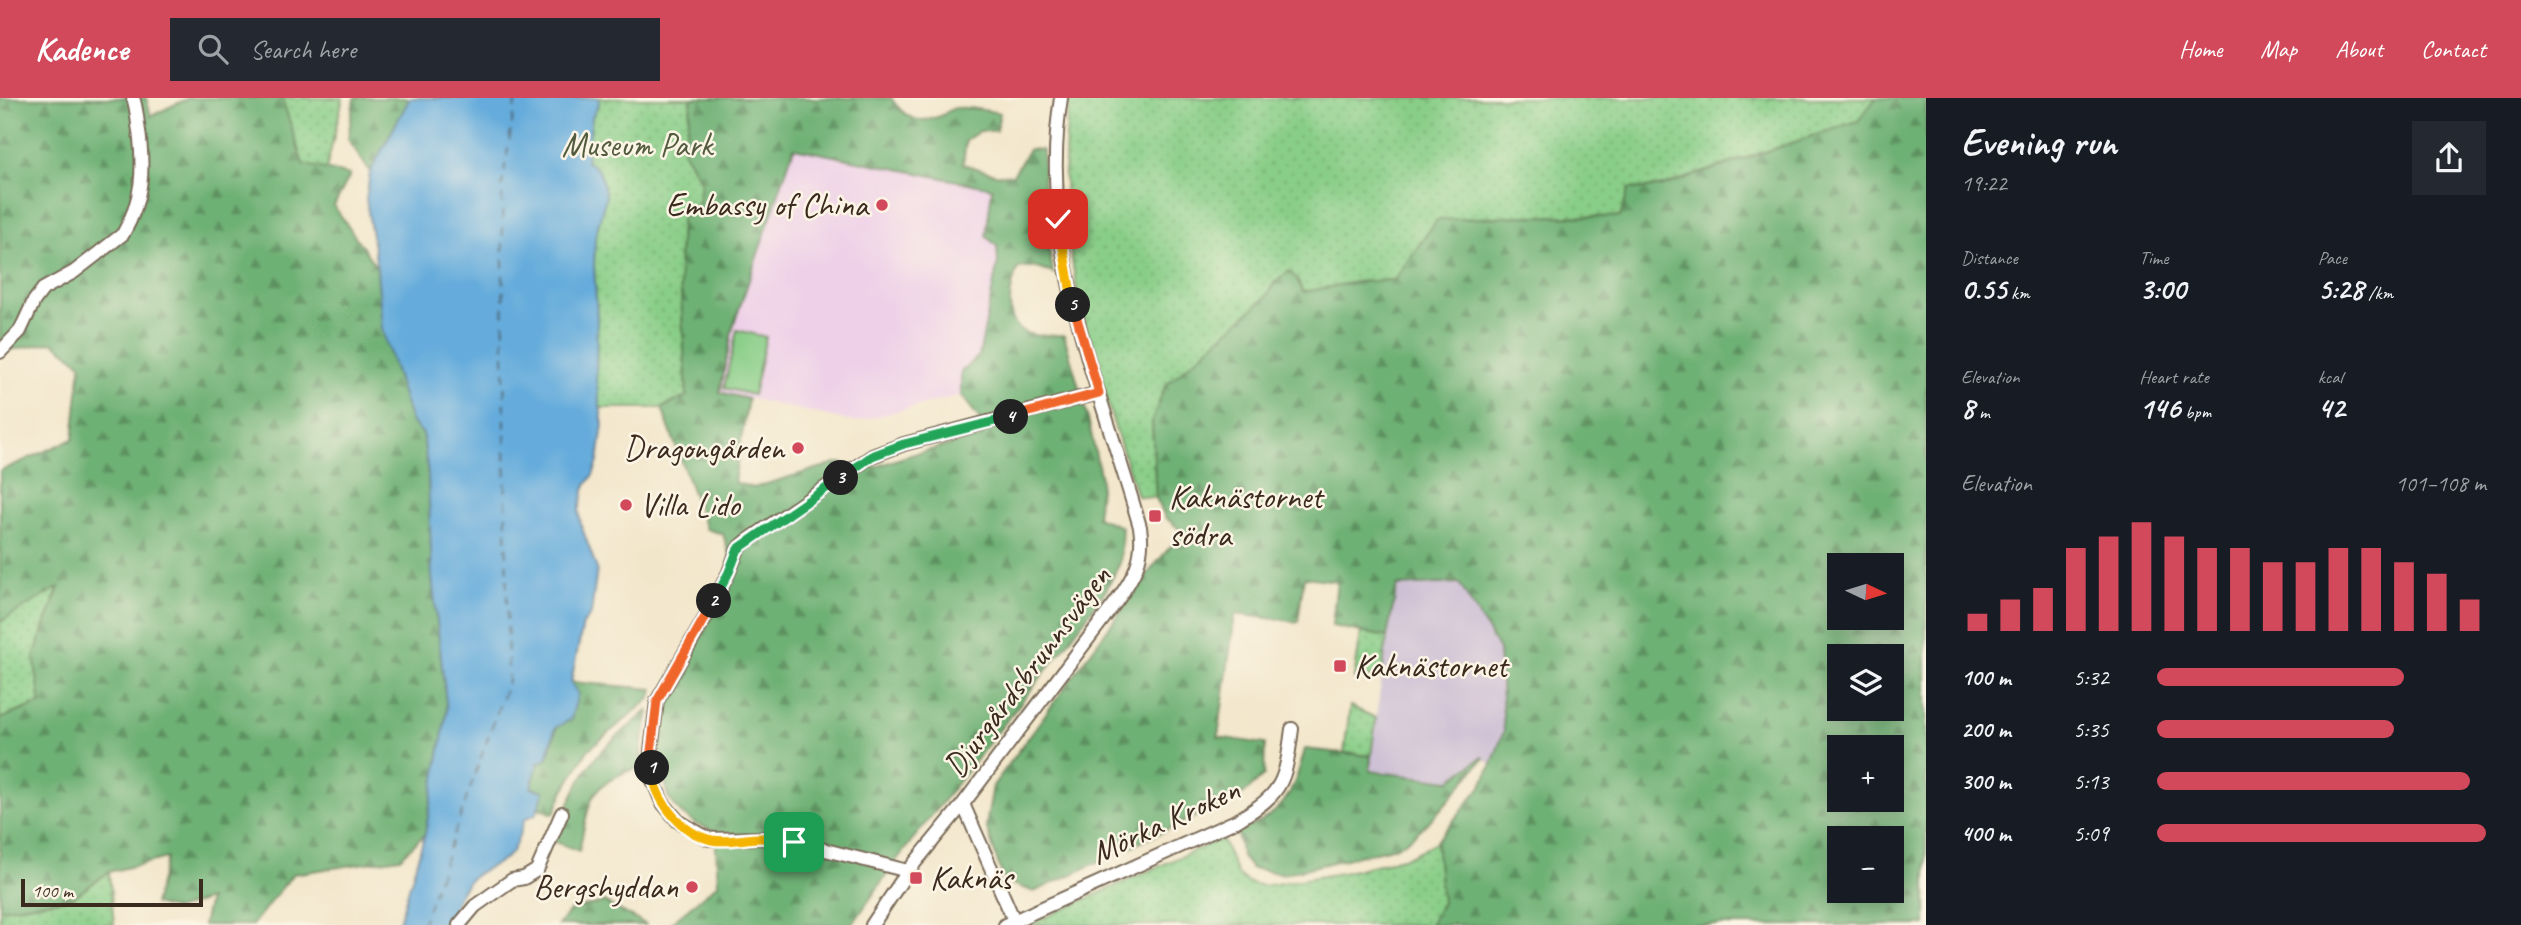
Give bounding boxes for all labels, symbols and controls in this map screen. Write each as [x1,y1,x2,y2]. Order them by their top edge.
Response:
search box [170,18,660,81]
text: Kadence [35,28,128,70]
icon: search [194,30,232,68]
text: Search here [250,33,356,66]
text: Home [2179,34,2222,64]
text: Map [2260,34,2297,64]
text: About [2335,34,2383,64]
text: Contact [2421,34,2486,64]
text: Evening run [1961,119,2117,166]
button: share [2412,121,2486,195]
park label: Museum Park [562,124,715,166]
text: 19:22 [1961,169,2007,198]
place label: Embassy of China [666,184,871,226]
pin [1028,189,1088,249]
marker: Embassy of China [874,197,890,213]
icon: check [1039,200,1077,238]
text: Distance [1961,246,2018,270]
text: Time [2139,246,2168,270]
text: Pace [2318,246,2347,270]
text: 0.55 [1961,270,2006,308]
text: 3:00 [2139,270,2186,308]
text: 5:28 [2318,270,2364,308]
text: km [2006,281,2030,305]
text: /km [2364,281,2393,305]
pin: 5 [1056,288,1090,322]
text: 5 [1068,292,1077,316]
text: Elevation [1961,365,2019,389]
text: Heart rate [2139,365,2209,389]
text: kcal [2318,365,2343,389]
text: 8 [1961,389,1975,427]
text: 146 [2139,389,2180,427]
text: 42 [2318,389,2345,427]
pin: 4 [993,400,1028,434]
text: m [1975,400,1990,424]
text: bpm [2180,400,2211,424]
text: 4 [1006,404,1015,428]
place label: Dragongården [624,427,786,469]
marker: Dragongården [790,440,806,456]
pin: 3 [824,460,858,496]
text: 3 [836,465,845,489]
text: Elevation [1961,469,2032,498]
text: 101–108 m [2395,469,2486,498]
place label: Kaknästornet södra [1169,476,1325,556]
place label: Villa Lido [640,484,742,526]
marker: Villa Lido [618,497,634,513]
marker: Kaknästornet södra [1147,508,1163,524]
north arrow [1827,553,1904,630]
map controls [1827,553,1904,903]
street label: Djurgårdsbrunnsvägen [934,557,1120,785]
pin: 2 [696,584,732,618]
text: 2 [709,588,718,612]
button: layers [1827,644,1904,721]
place label: Kaknästornet [1354,645,1510,687]
marker: Kaknästornet [1332,658,1348,674]
text: 100 m [1961,663,2011,692]
text: 5:32 [2073,663,2109,692]
text: 200 m [1961,715,2011,744]
text: 5:35 [2073,715,2109,744]
button: + [1827,735,1904,812]
pin: 1 [634,750,670,786]
text: 1 [647,755,656,779]
text: 300 m [1961,767,2011,796]
text: 5:13 [2073,767,2109,796]
street label: Mörka Kroken [1084,768,1246,874]
pin [764,812,824,872]
text: 400 m [1961,819,2011,848]
text: 5:09 [2073,819,2109,848]
icon: arrive [775,823,813,861]
button: − [1827,826,1904,903]
place label: Kaknäs [930,857,1015,899]
place label: Bergshyddan [533,866,678,908]
marker: Kaknäs [908,870,924,886]
scale bar [21,876,203,908]
text: 100 m [32,879,73,903]
marker: Bergshyddan [684,879,700,895]

